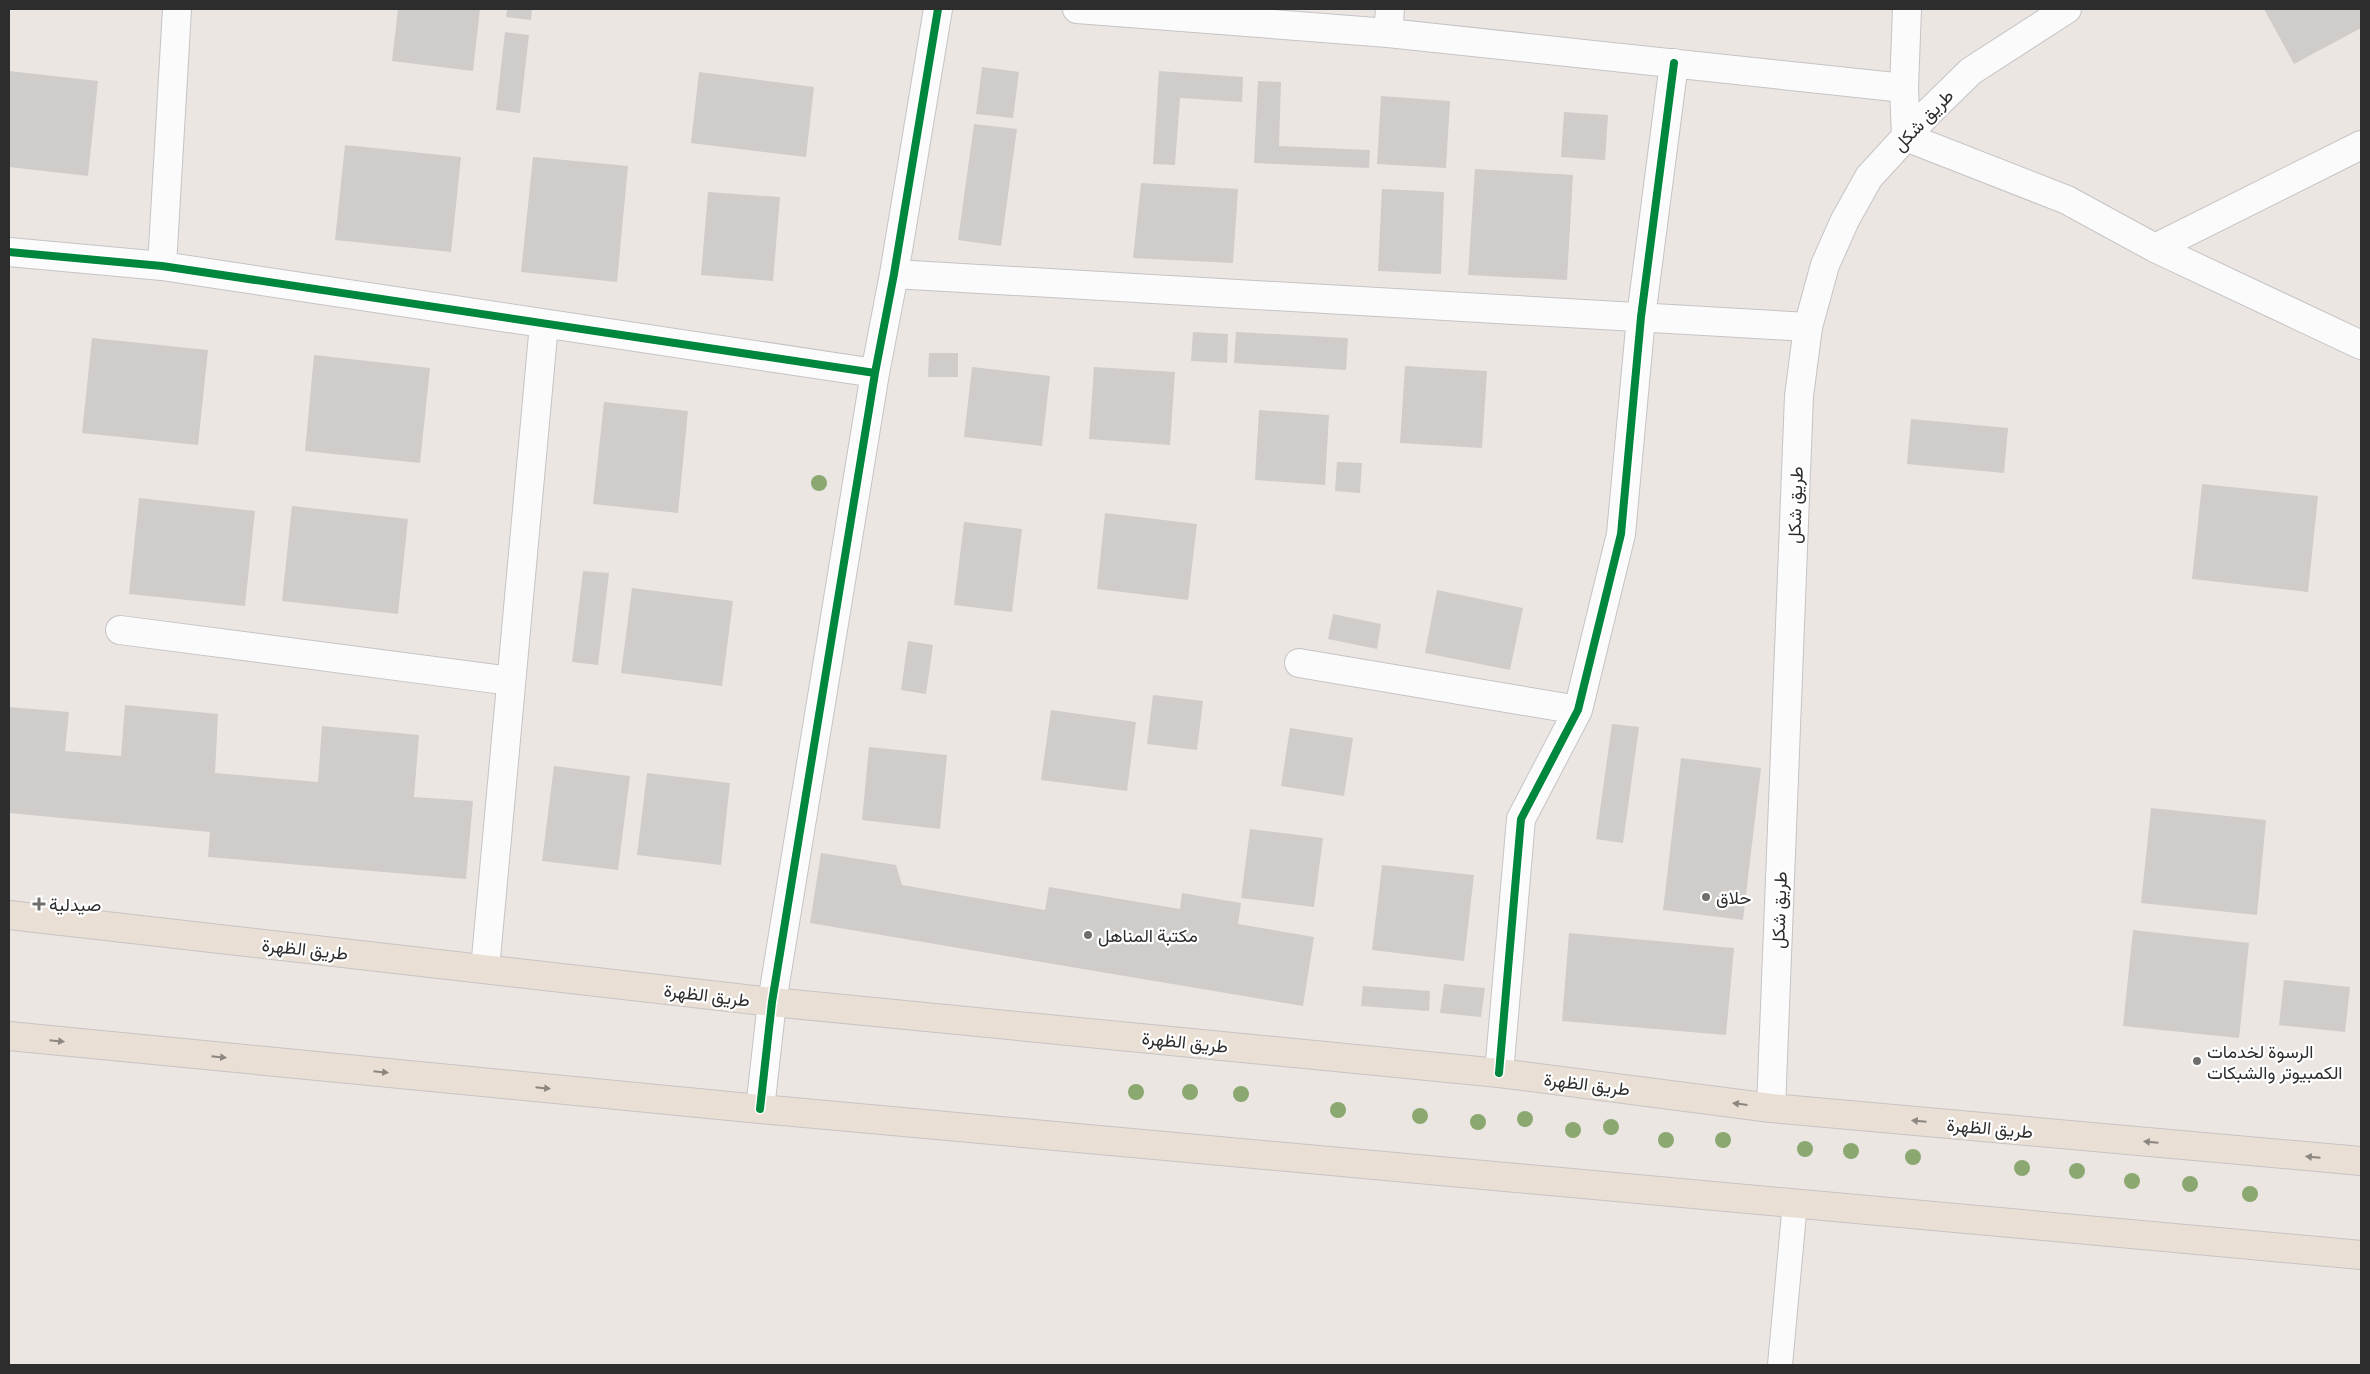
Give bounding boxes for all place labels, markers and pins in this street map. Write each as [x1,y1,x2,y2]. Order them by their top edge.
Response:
place label: حلاق [1716,884,1751,911]
place label: صيدلية [49,891,101,918]
marker: حلاق [1700,891,1712,903]
marker: صيدلية [33,898,45,910]
place label: مكتبة المناهل [1098,922,1198,949]
marker: مكتبة المناهل [1082,929,1094,941]
place label: الرسوة لخدمات الكمبيوتر والشبكات [2207,1038,2343,1086]
marker: الرسوة لخدمات الكمبيوتر والشبكات [2191,1055,2203,1067]

